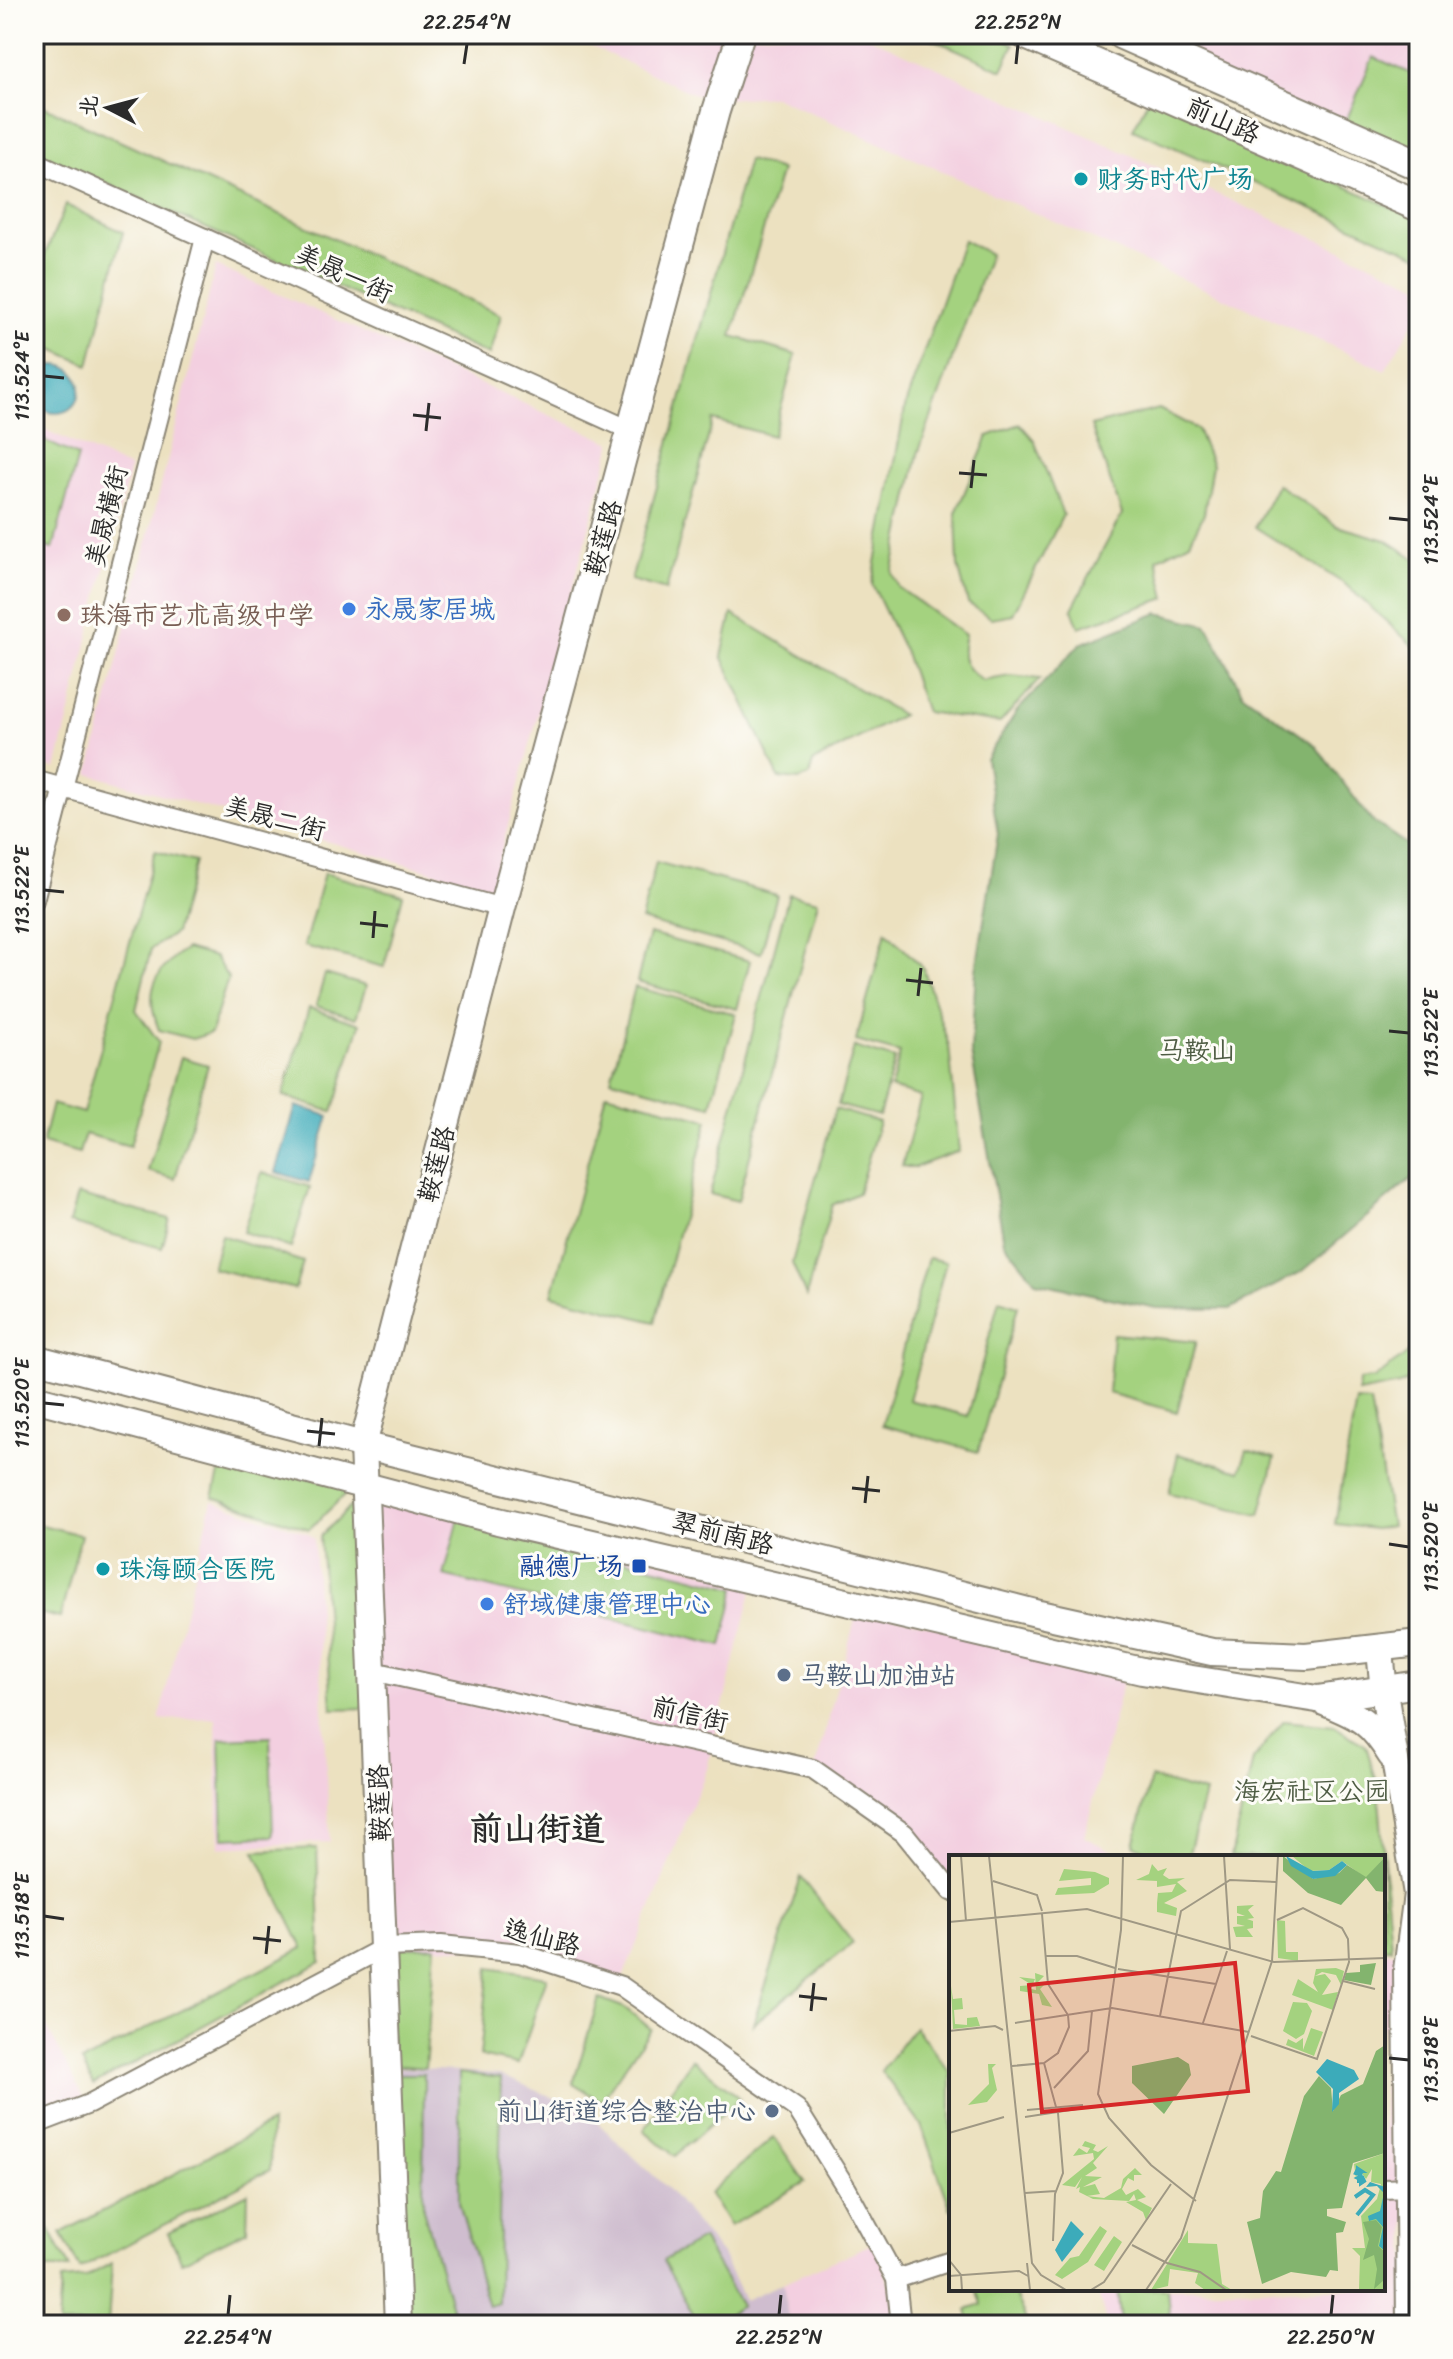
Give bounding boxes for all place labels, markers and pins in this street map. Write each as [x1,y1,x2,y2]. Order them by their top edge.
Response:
place label: 财务时代广场 [1097,156,1253,202]
marker: 财务时代广场 [1072,170,1090,188]
place label: 永晟家居城 [365,586,495,632]
place label: 珠海市艺术高级中学 [80,592,314,638]
marker: 永晟家居城 [340,600,358,618]
marker: 珠海市艺术高级中学 [55,606,73,624]
place label: 融德广场 [519,1543,623,1589]
place label: 珠海颐合医院 [119,1546,275,1592]
marker: 融德广场 [630,1557,648,1575]
marker: 珠海颐合医院 [94,1560,112,1578]
place label: 舒域健康管理中心 [503,1581,711,1627]
marker: 舒域健康管理中心 [478,1595,496,1613]
place label: 马鞍山加油站 [800,1652,956,1698]
marker: 马鞍山加油站 [775,1666,793,1684]
place label: 前山街道综合整治中心 [496,2088,756,2134]
marker: 前山街道综合整治中心 [763,2102,781,2120]

